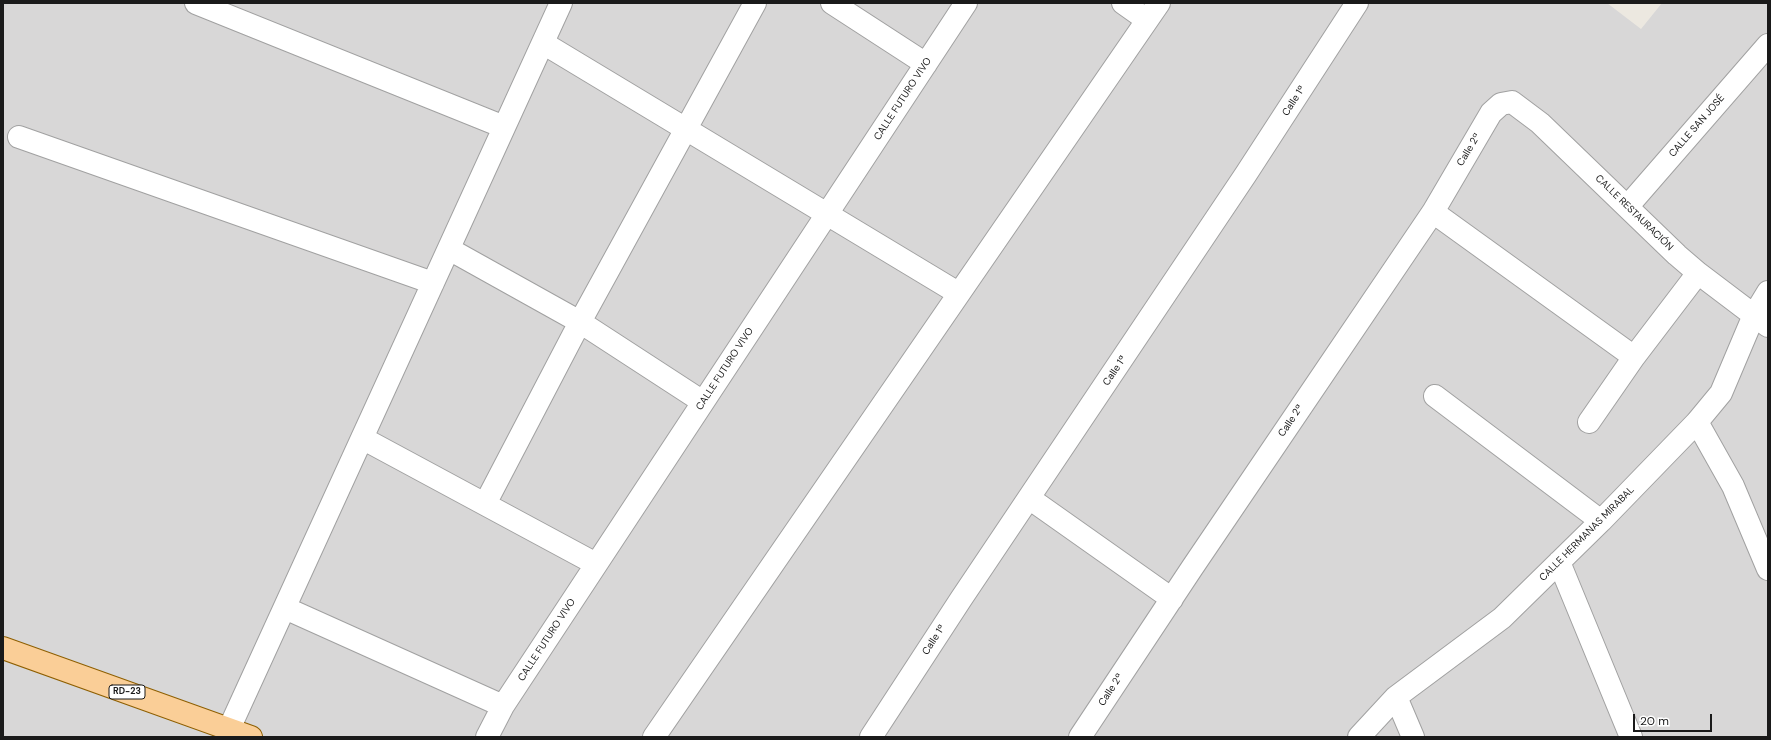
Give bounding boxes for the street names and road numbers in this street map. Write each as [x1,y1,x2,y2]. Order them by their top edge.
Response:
street label: CALLE FUTURO VIVO [872,55,934,143]
street label: Calle 1ª [1280,84,1308,118]
street label: CALLE SAN JOSÉ [1667,92,1727,160]
street label: Calle 2ª [1455,132,1483,168]
street label: CALLE RESTAURACIÓN [1593,173,1675,253]
street label: CALLE FUTURO VIVO [694,325,756,413]
street label: Calle 1ª [1101,354,1129,388]
street label: Calle 2ª [1276,403,1306,439]
street label: CALLE HERMANAS MIRABAL [1537,484,1637,584]
street label: CALLE FUTURO VIVO [516,596,578,684]
street label: Calle 1ª [920,623,948,657]
street label: Calle 2ª [1096,672,1126,708]
road number: RD-23 [109,685,145,699]

